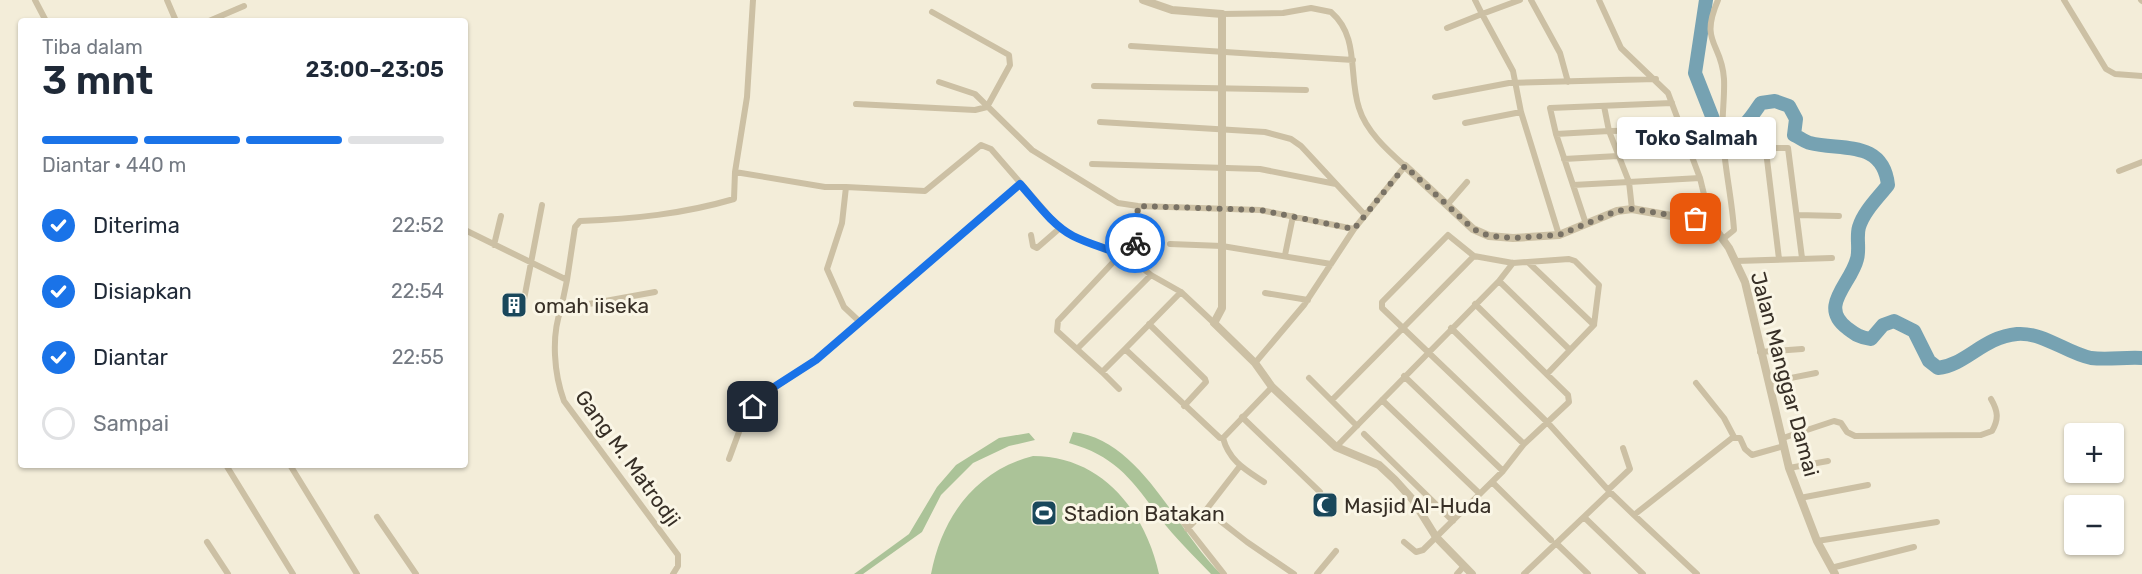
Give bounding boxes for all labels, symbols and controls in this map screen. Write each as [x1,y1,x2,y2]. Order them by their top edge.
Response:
text: Tiba dalam [42,35,143,59]
text: 23:00–23:05 [305,56,444,83]
text: 3 mnt [42,58,153,104]
callout: Toko Salmah [1616,117,1776,159]
text: Toko Salmah [1635,126,1758,150]
text: Diantar · 440 m [42,153,186,177]
pin [1670,193,1721,244]
icon: bag [1679,202,1712,235]
icon: check [42,209,75,242]
text: Diterima [93,212,180,239]
text: 22:52 [392,213,444,237]
courier [1105,213,1165,273]
icon: bike [1119,227,1152,260]
street label: Jalan Manggar Damai [1746,269,1824,479]
icon: check [42,275,75,308]
text: Disiapkan [93,278,192,305]
text: 22:54 [391,279,444,303]
building icon: omah iiseka [499,290,529,320]
place label: omah iiseka [534,293,649,318]
icon: check [42,341,75,374]
text: Diantar [93,344,168,371]
text: 22:55 [392,345,444,369]
pin [727,381,778,432]
street label: Gang M. Matrodji [570,385,686,531]
icon: home [736,390,769,423]
text: Sampai [93,410,169,437]
map controls [2064,423,2124,555]
button: + [2064,423,2124,483]
mosque icon: Masjid Al-Huda [1310,490,1340,520]
place label: Masjid Al-Huda [1344,493,1491,518]
button: − [2064,495,2124,555]
sports icon: Stadion Batakan [1029,498,1059,528]
place label: Stadion Batakan [1064,501,1225,526]

